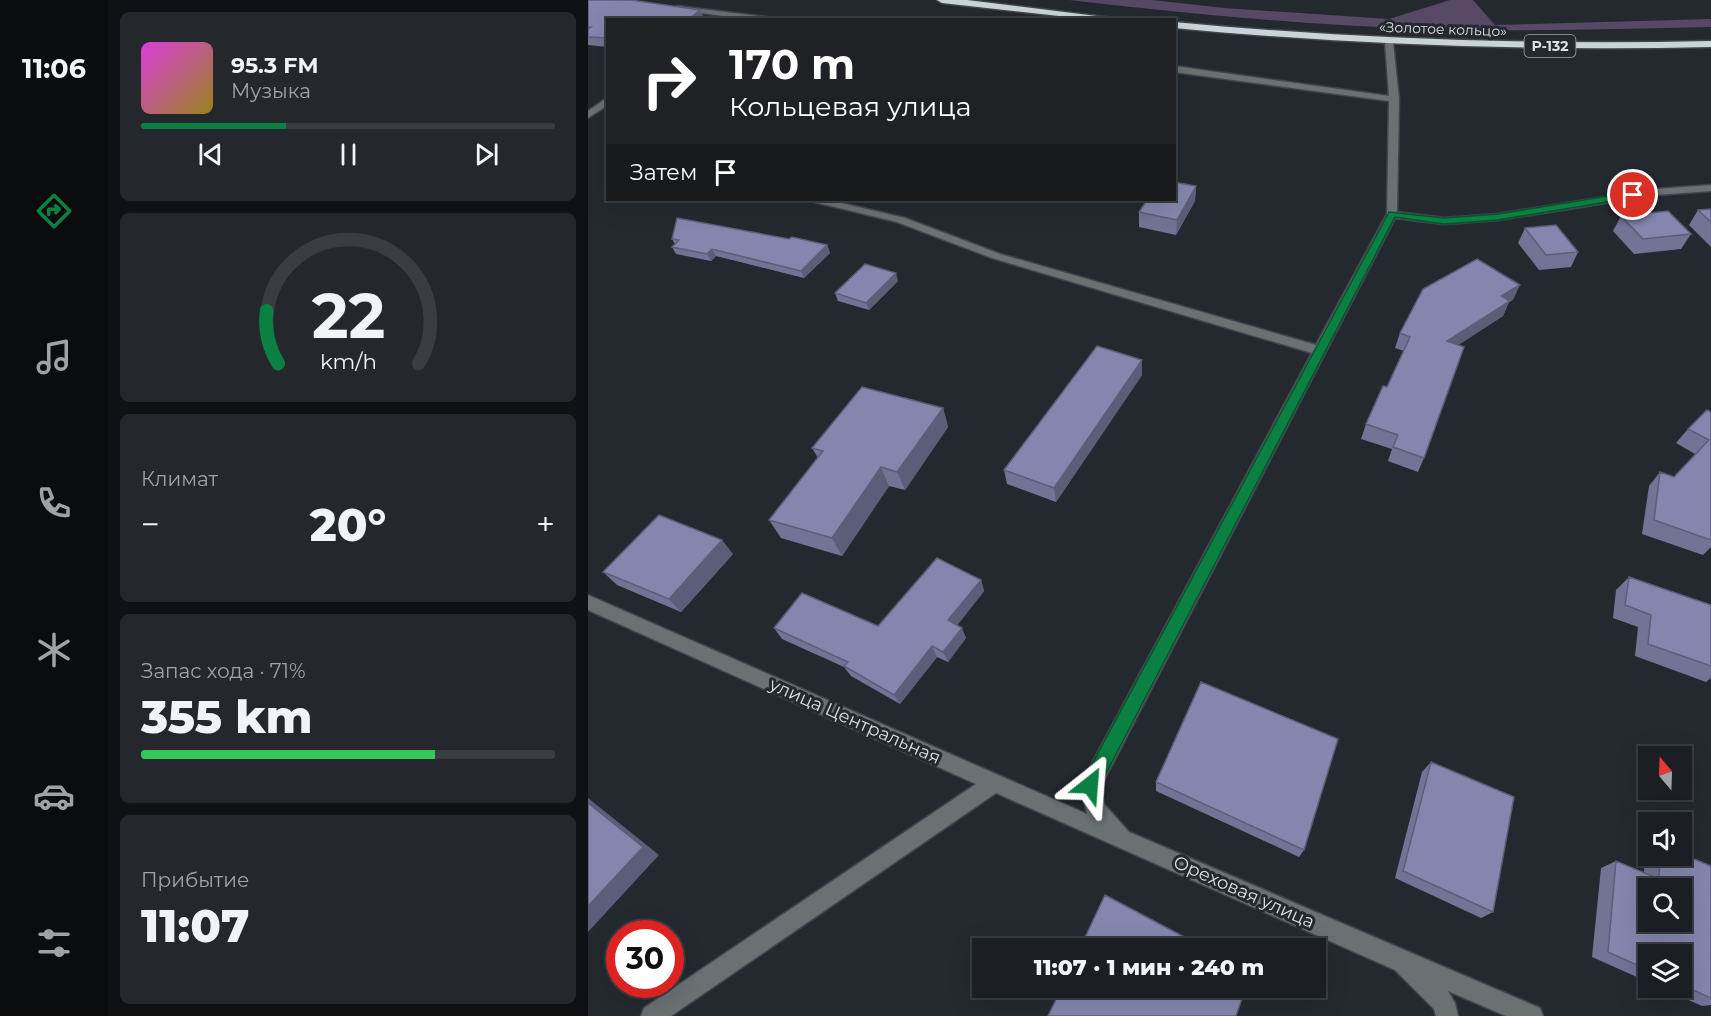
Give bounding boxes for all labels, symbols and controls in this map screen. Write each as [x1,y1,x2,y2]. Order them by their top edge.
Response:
street label: «Золотое кольцо» [1379,18,1507,40]
road number: Р-132 [1524,35,1576,57]
text: 170 m [729,38,855,90]
icon: right [630,42,708,120]
text: 11:06 [22,52,86,85]
text: 95.3 FM [231,52,318,79]
text: Музыка [231,79,311,103]
text: Кольцевая улица [729,90,972,123]
icon: previous [194,138,227,171]
icon: pause [332,138,365,171]
icon: next [470,138,503,171]
icon: arrive [709,156,742,189]
text: Затем [630,159,697,186]
pin [1607,169,1658,220]
icon: arrive [1616,178,1649,211]
icon: directions [33,190,75,232]
text: 22 [311,278,385,354]
icon: music [33,336,75,378]
text: km/h [319,349,377,375]
text: Климат [141,467,218,491]
icon: phone [33,482,75,524]
text: 20° [310,497,386,552]
text: − [141,504,160,544]
text: + [536,504,555,544]
icon: climate [33,629,75,671]
text: Запас хода · 71% [141,659,306,683]
street label: улица Центральная [765,673,944,769]
text: 355 km [141,689,313,744]
north arrow [1638,746,1692,800]
map controls [1638,746,1692,998]
position arrow [1058,753,1122,817]
icon: car [33,775,75,817]
button: sound [1638,812,1692,866]
street label: Ореховая улица [1170,851,1318,933]
text: Прибытие [141,868,249,892]
button: search [1638,878,1692,932]
text: 11:07 [141,898,249,953]
speed limit sign: 30 [606,920,684,998]
icon: filters [33,922,75,964]
button: layers [1638,944,1692,998]
text: 11:07 · 1 мин · 240 m [1034,954,1264,981]

